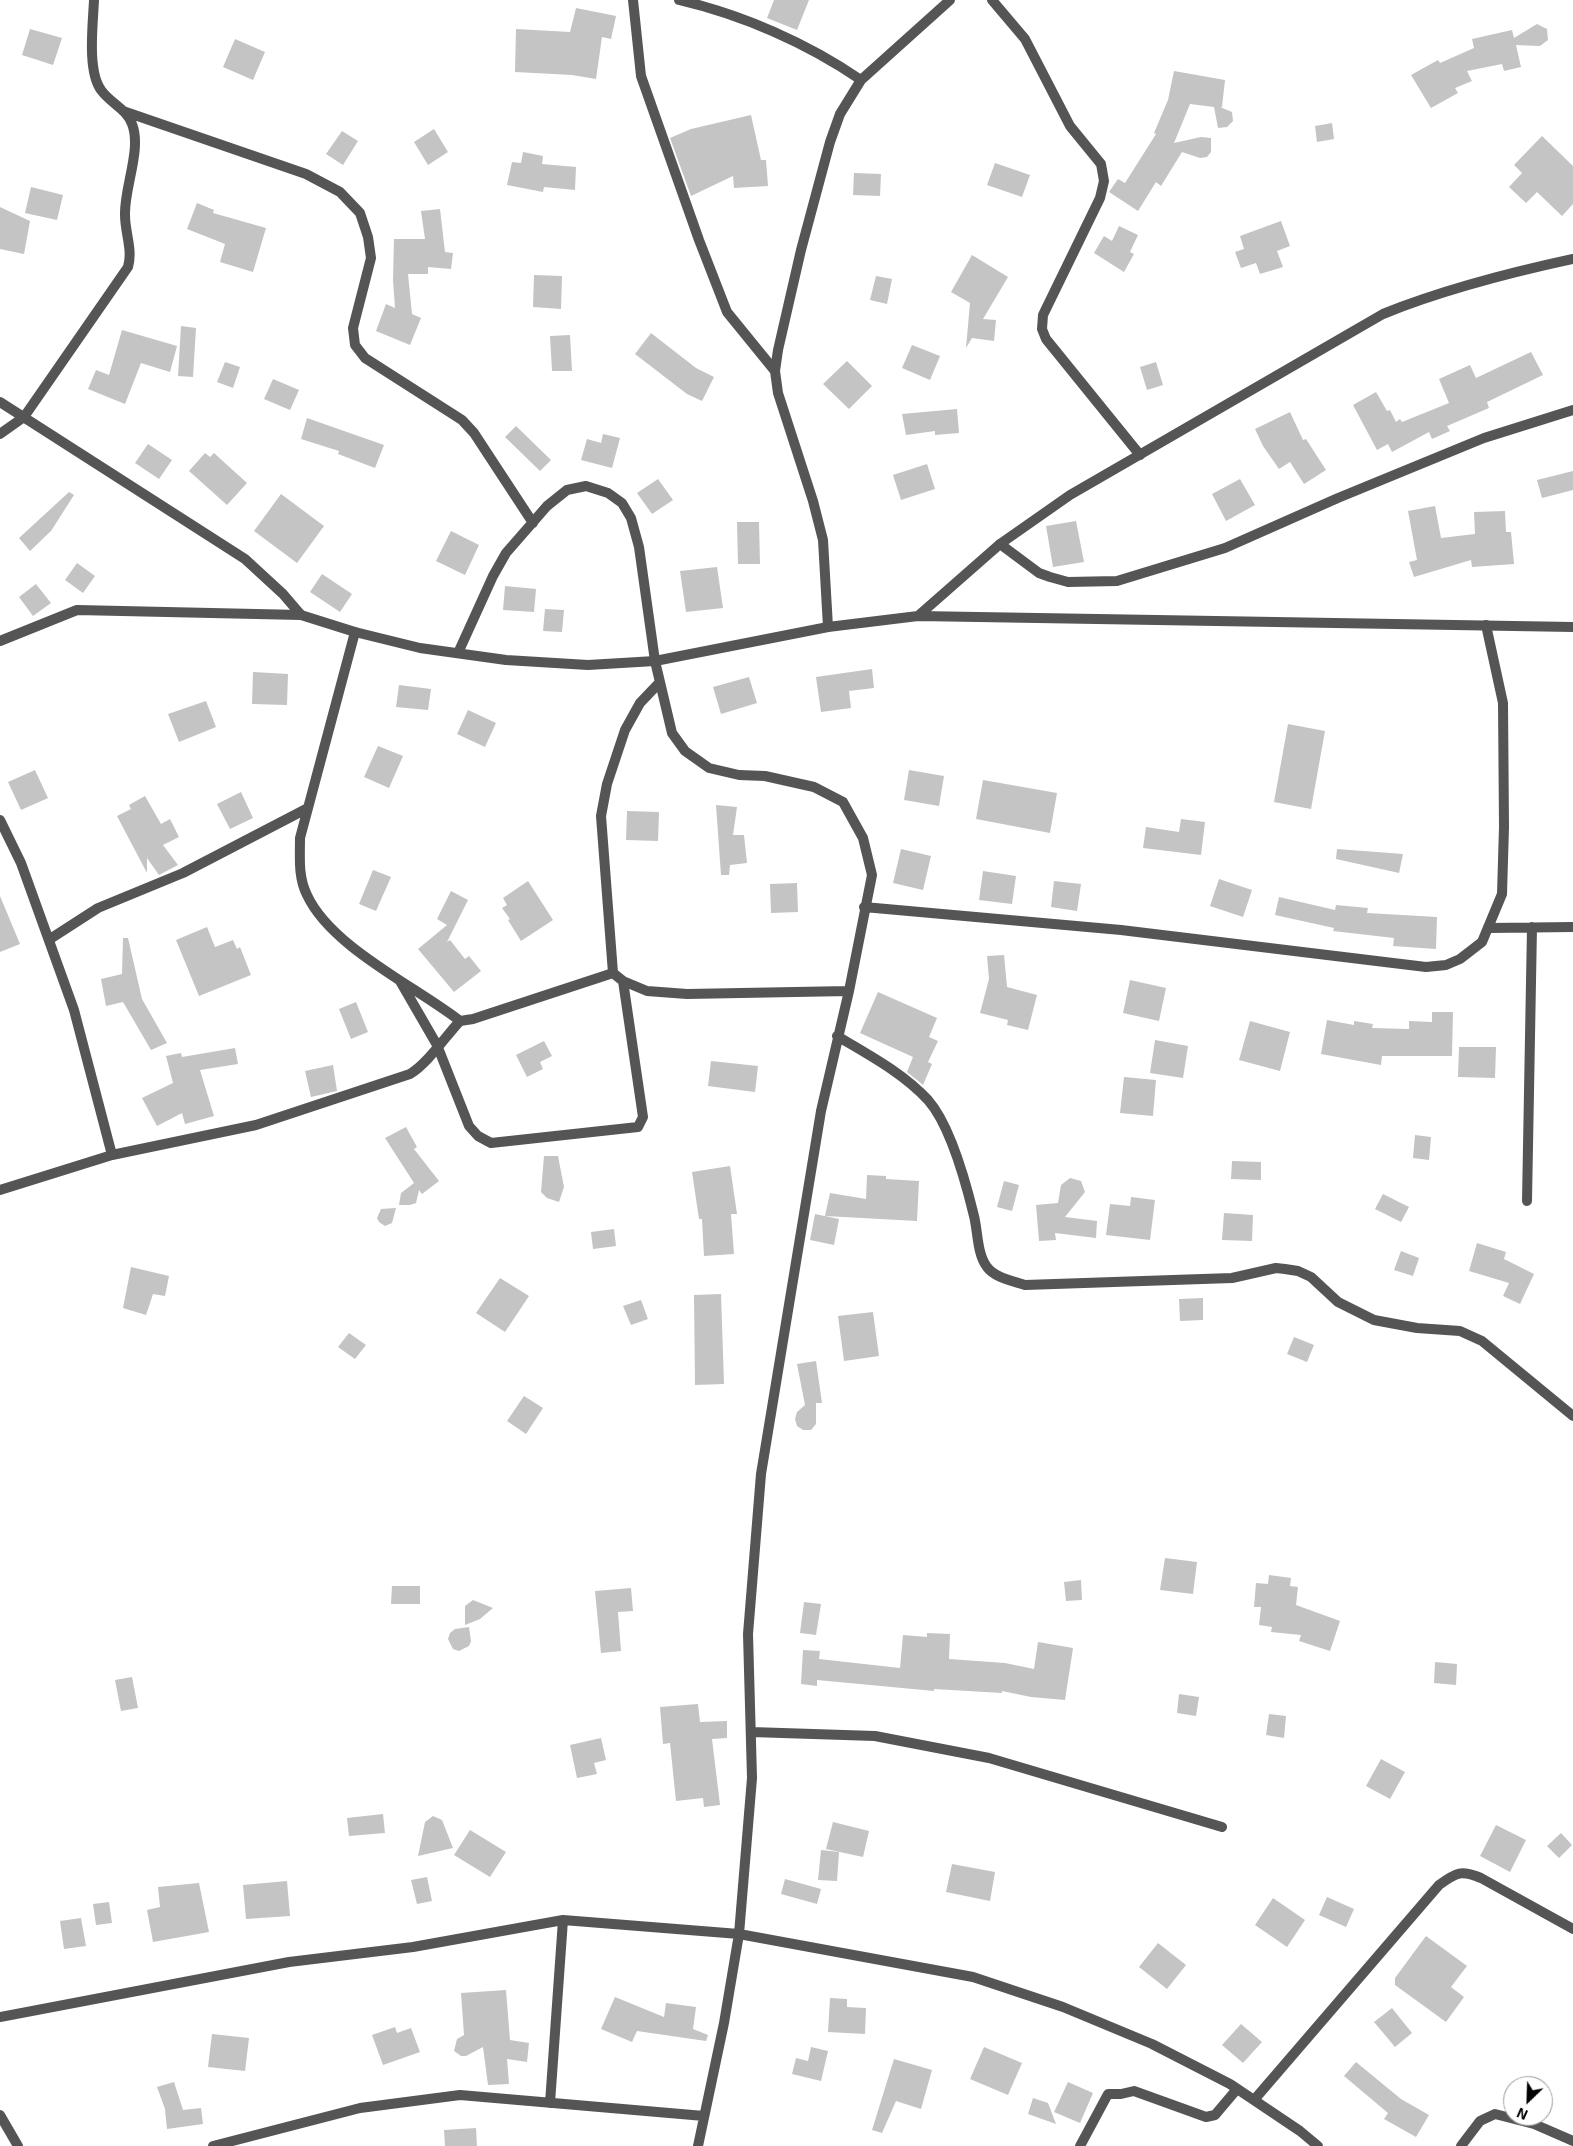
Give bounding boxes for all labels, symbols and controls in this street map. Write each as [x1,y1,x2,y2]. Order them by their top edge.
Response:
north arrow [1503,2076,1553,2126]
text: N [1514,2104,1530,2124]

